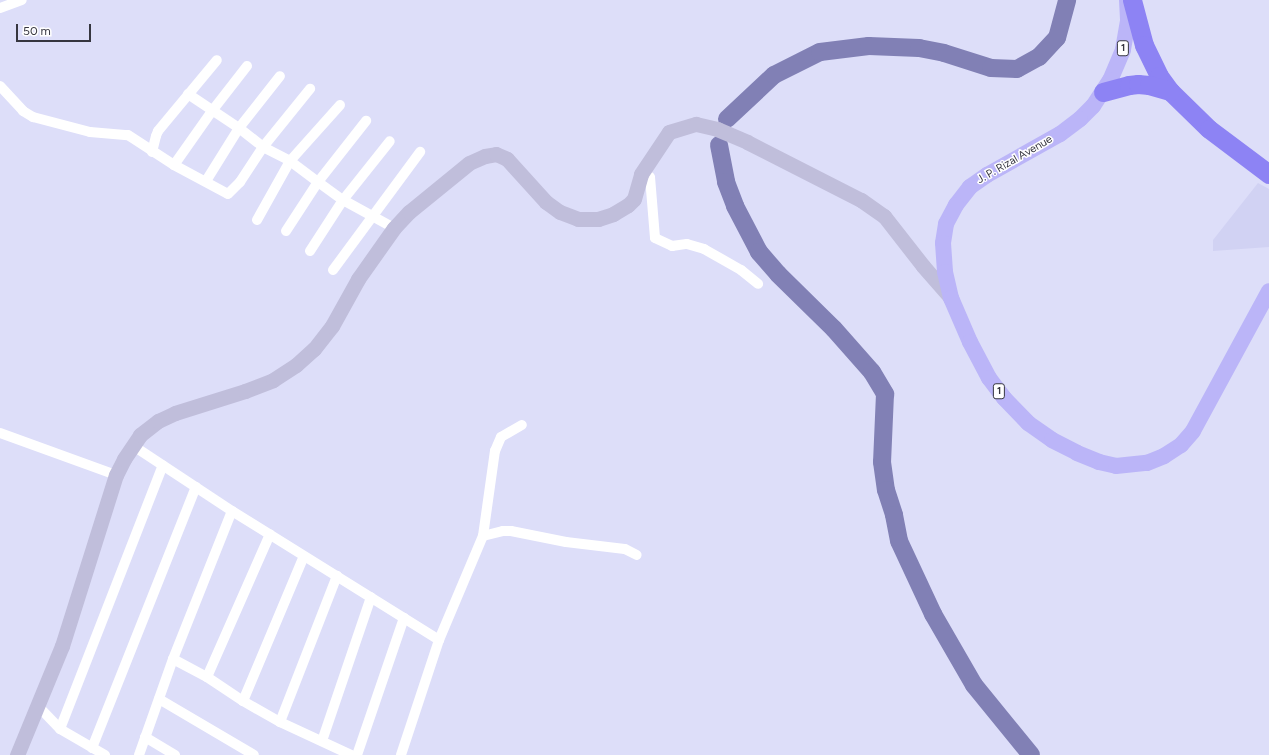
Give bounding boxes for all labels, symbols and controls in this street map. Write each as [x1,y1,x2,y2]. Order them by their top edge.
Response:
scale bar [18,16,93,42]
text: 50 m [23,24,51,38]
road number: 1 [1116,40,1130,56]
street label: J. P. Rizal Avenue [975,133,1055,187]
road number: 1 [992,383,1006,399]

